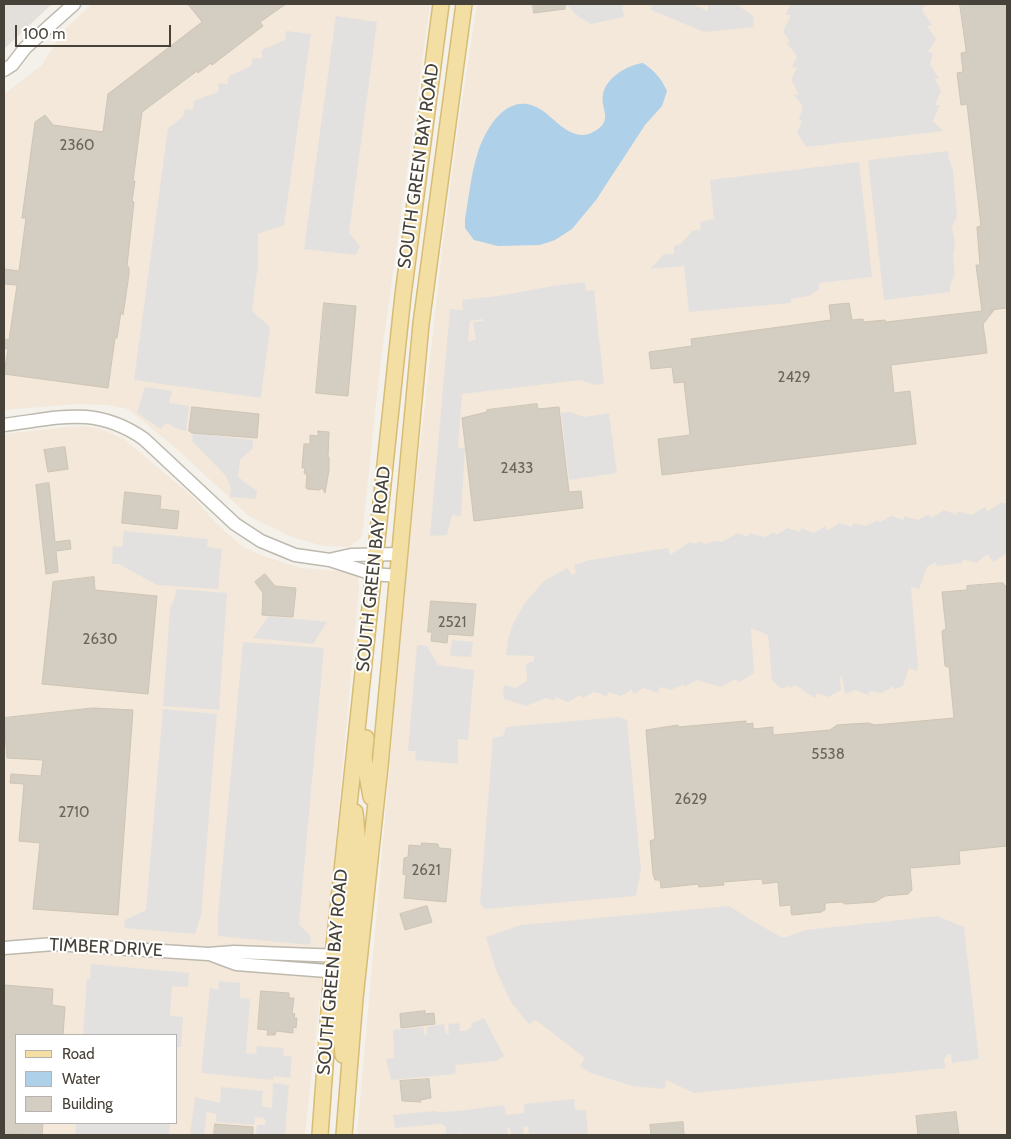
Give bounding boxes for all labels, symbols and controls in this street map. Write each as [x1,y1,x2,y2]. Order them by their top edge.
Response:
scale bar [18,15,174,47]
text: 100 m [23,25,65,43]
street label: SOUTH GREEN BAY ROAD [394,62,444,270]
house number: 2360 [60,137,94,155]
house number: 2429 [778,369,810,387]
house number: 2433 [501,460,533,478]
street label: SOUTH GREEN BAY ROAD [352,465,396,673]
house number: 2521 [438,614,466,632]
house number: 2630 [83,631,117,649]
house number: 5538 [811,746,845,764]
house number: 2629 [675,791,707,809]
house number: 2710 [59,804,89,822]
house number: 2621 [411,862,441,880]
street label: SOUTH GREEN BAY ROAD [313,868,353,1076]
street label: TIMBER DRIVE [49,934,163,962]
legend [15,1034,178,1124]
text: Road [62,1045,95,1063]
text: Water [62,1070,100,1088]
text: Building [62,1095,113,1113]

